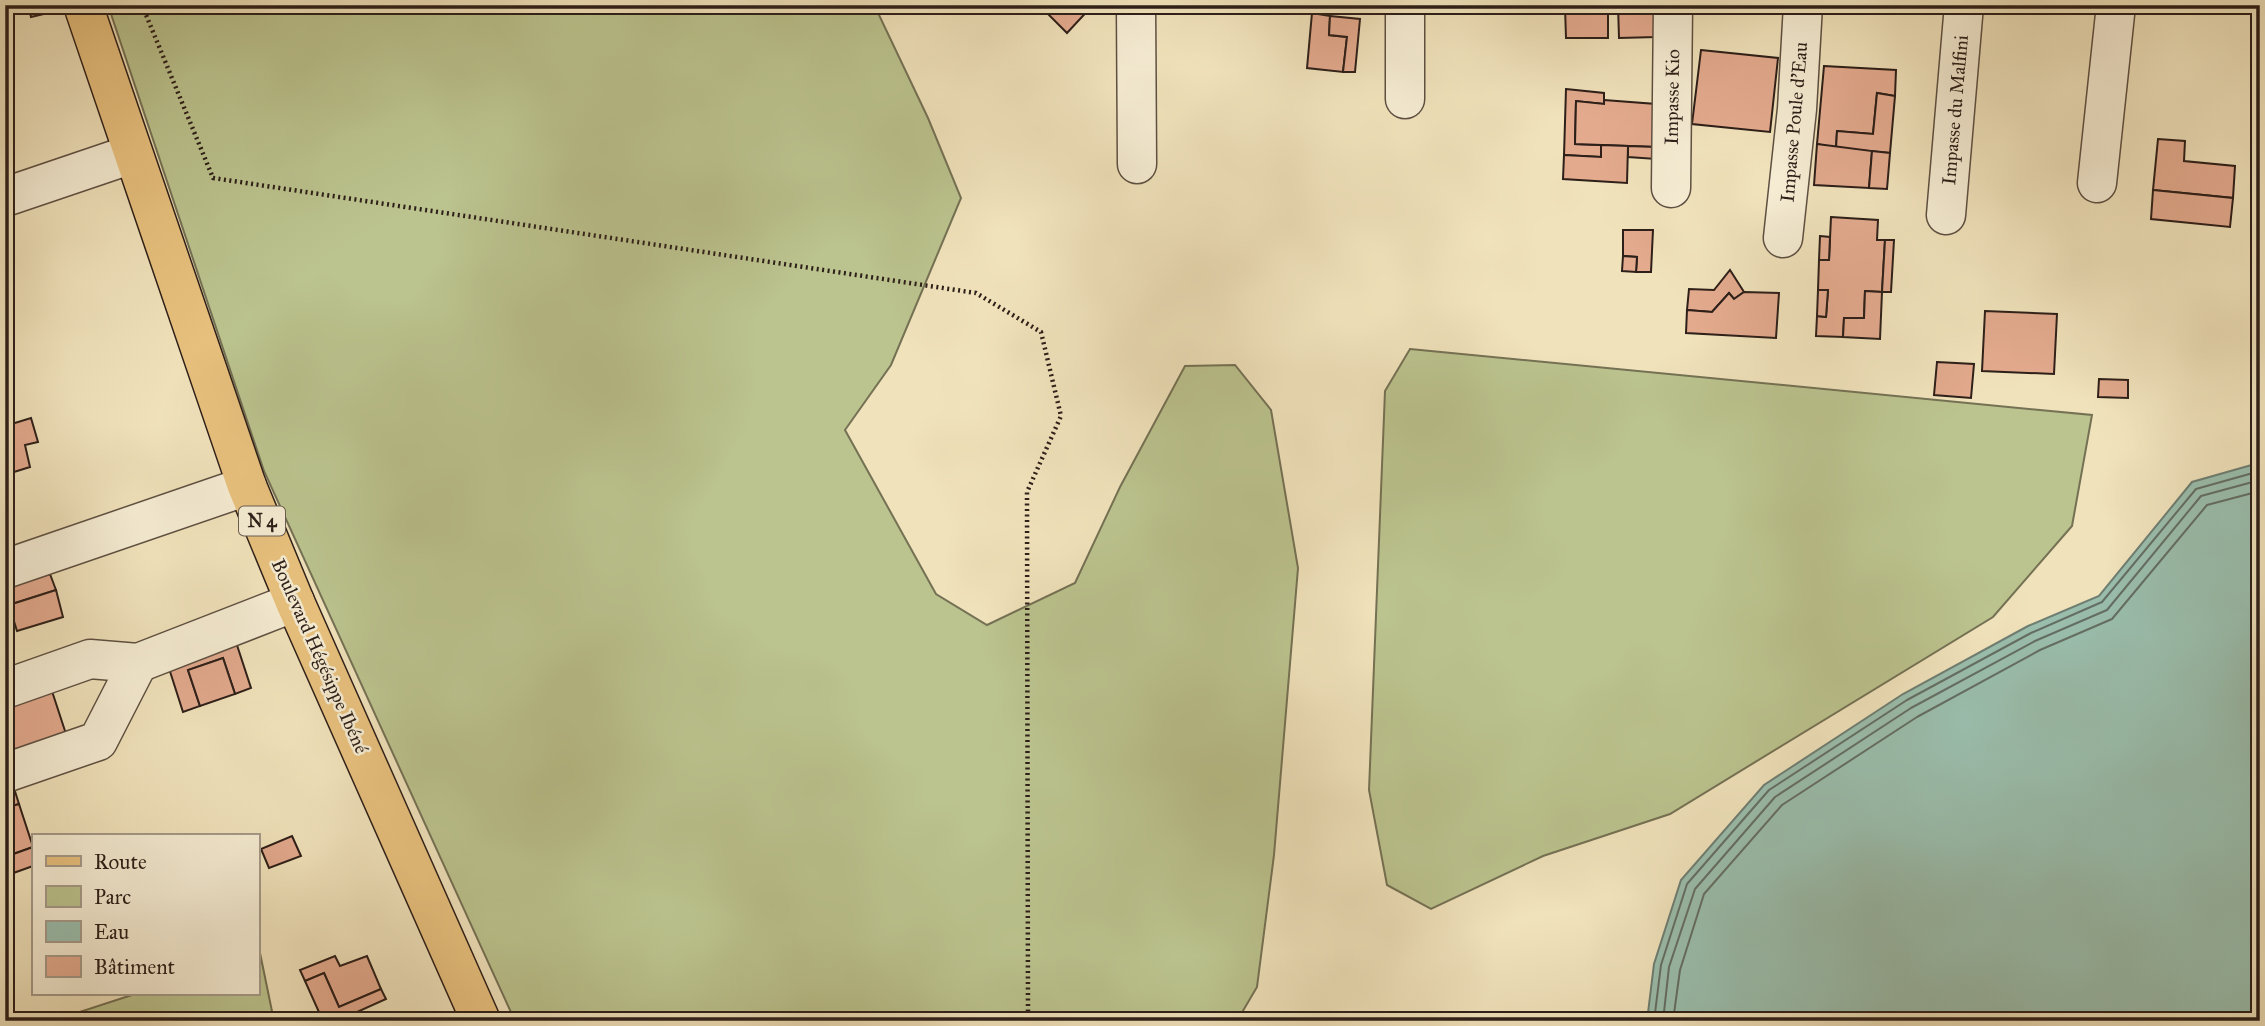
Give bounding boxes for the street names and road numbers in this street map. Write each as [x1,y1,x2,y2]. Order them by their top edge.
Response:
street label: Impasse du Malfini [1937,34,1973,186]
street label: Impasse Poule d'Eau [1776,41,1812,203]
street label: Impasse Kio [1660,49,1684,145]
road number: N 4 [239,506,285,536]
street label: Boulevard Hégésippe Ibéné [266,555,373,757]

